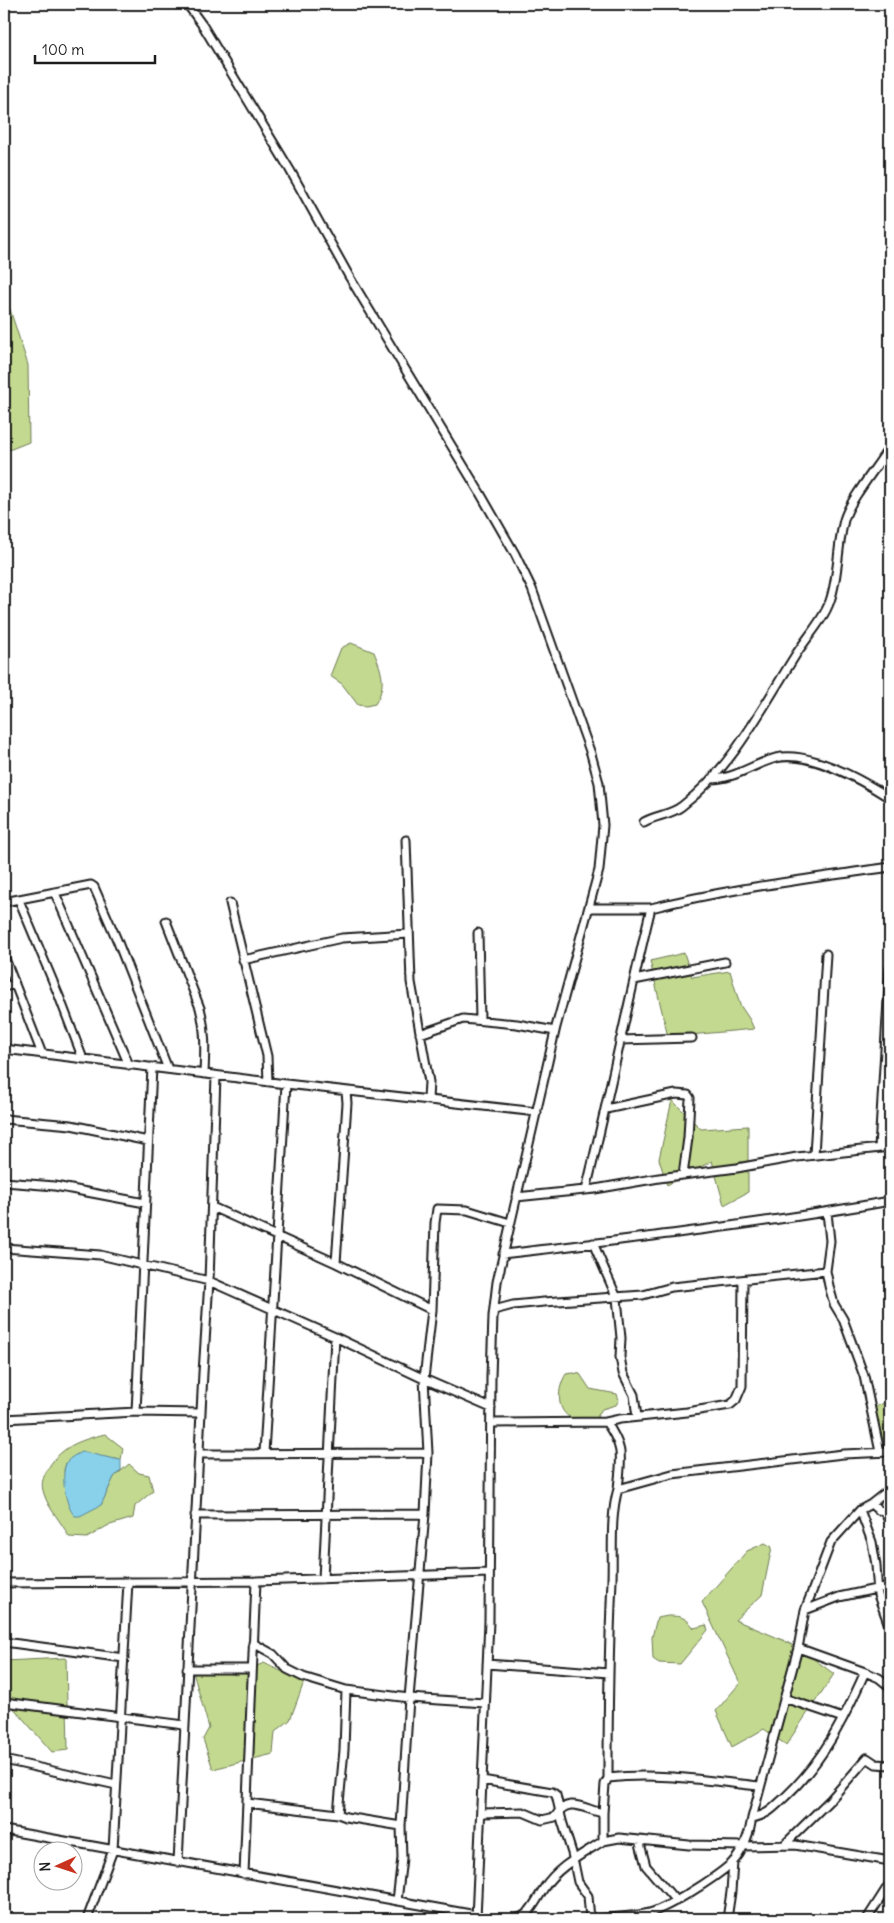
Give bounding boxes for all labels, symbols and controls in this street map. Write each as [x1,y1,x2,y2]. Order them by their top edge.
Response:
scale bar [35,32,155,64]
text: 100 m [42,40,84,59]
north arrow [32,1840,82,1890]
text: N [36,1861,54,1872]

